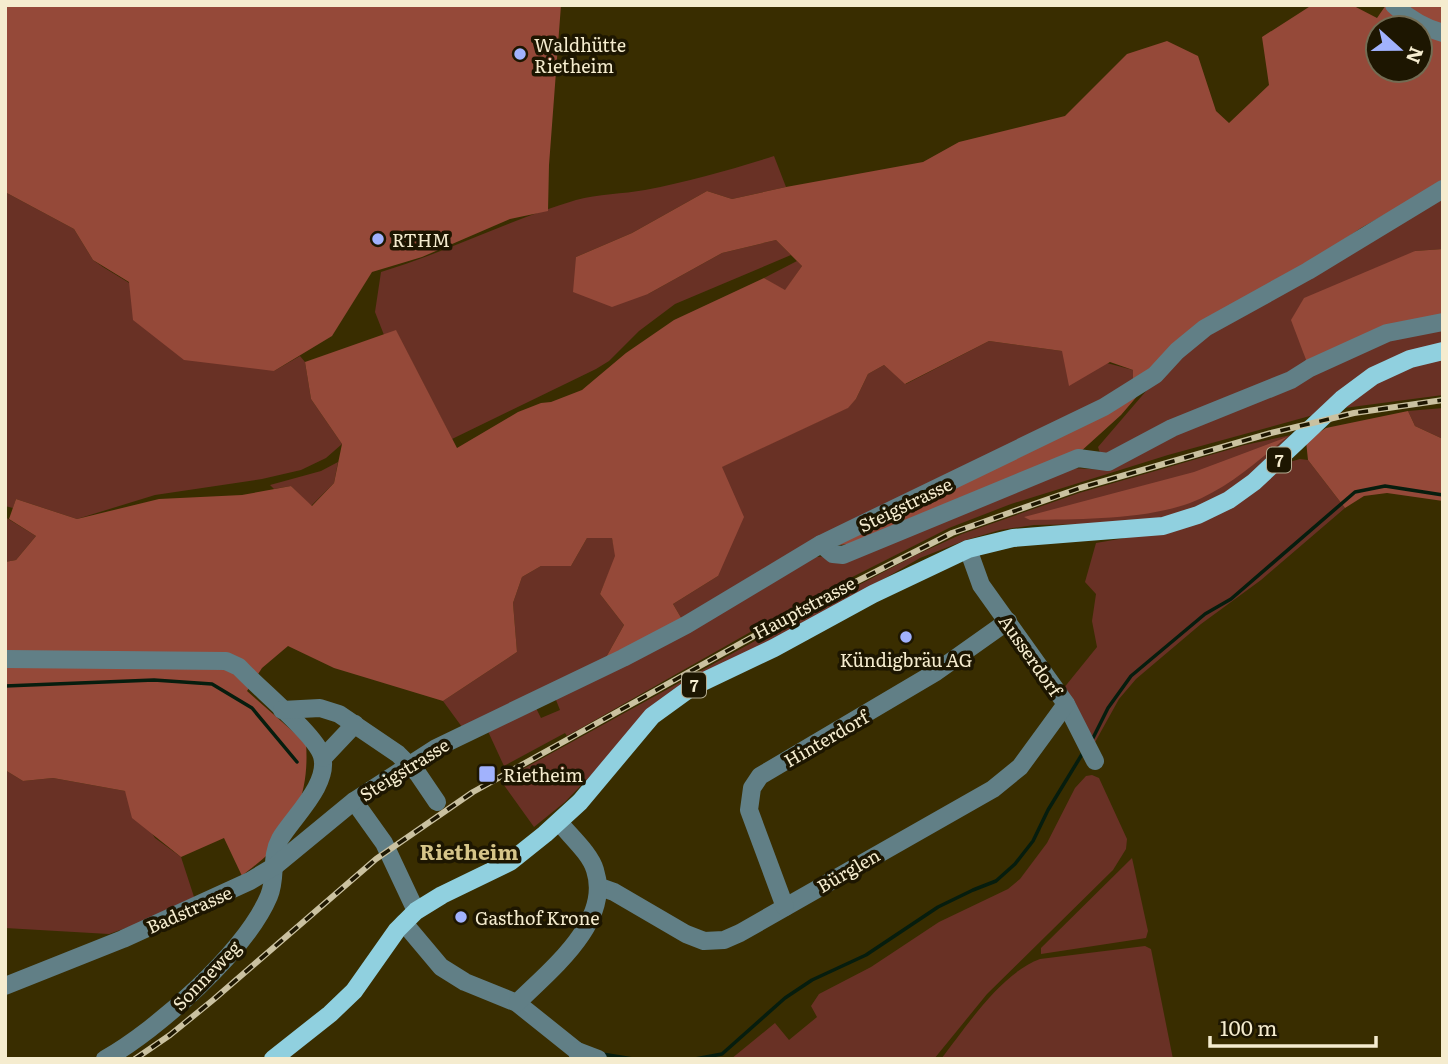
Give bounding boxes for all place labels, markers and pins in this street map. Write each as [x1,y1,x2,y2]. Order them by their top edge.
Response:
place label: Waldhütte Rietheim [534,31,626,79]
marker: Waldhütte Rietheim [512,46,528,62]
place label: RTHM [392,226,450,253]
marker: RTHM [370,231,386,247]
marker: Kündigbräu AG [898,629,914,645]
place label: Kündigbräu AG [840,646,972,673]
place label: Rietheim [503,761,583,788]
marker: Rietheim [477,764,497,784]
place label: Gasthof Krone [475,904,600,931]
marker: Gasthof Krone [453,909,469,925]

